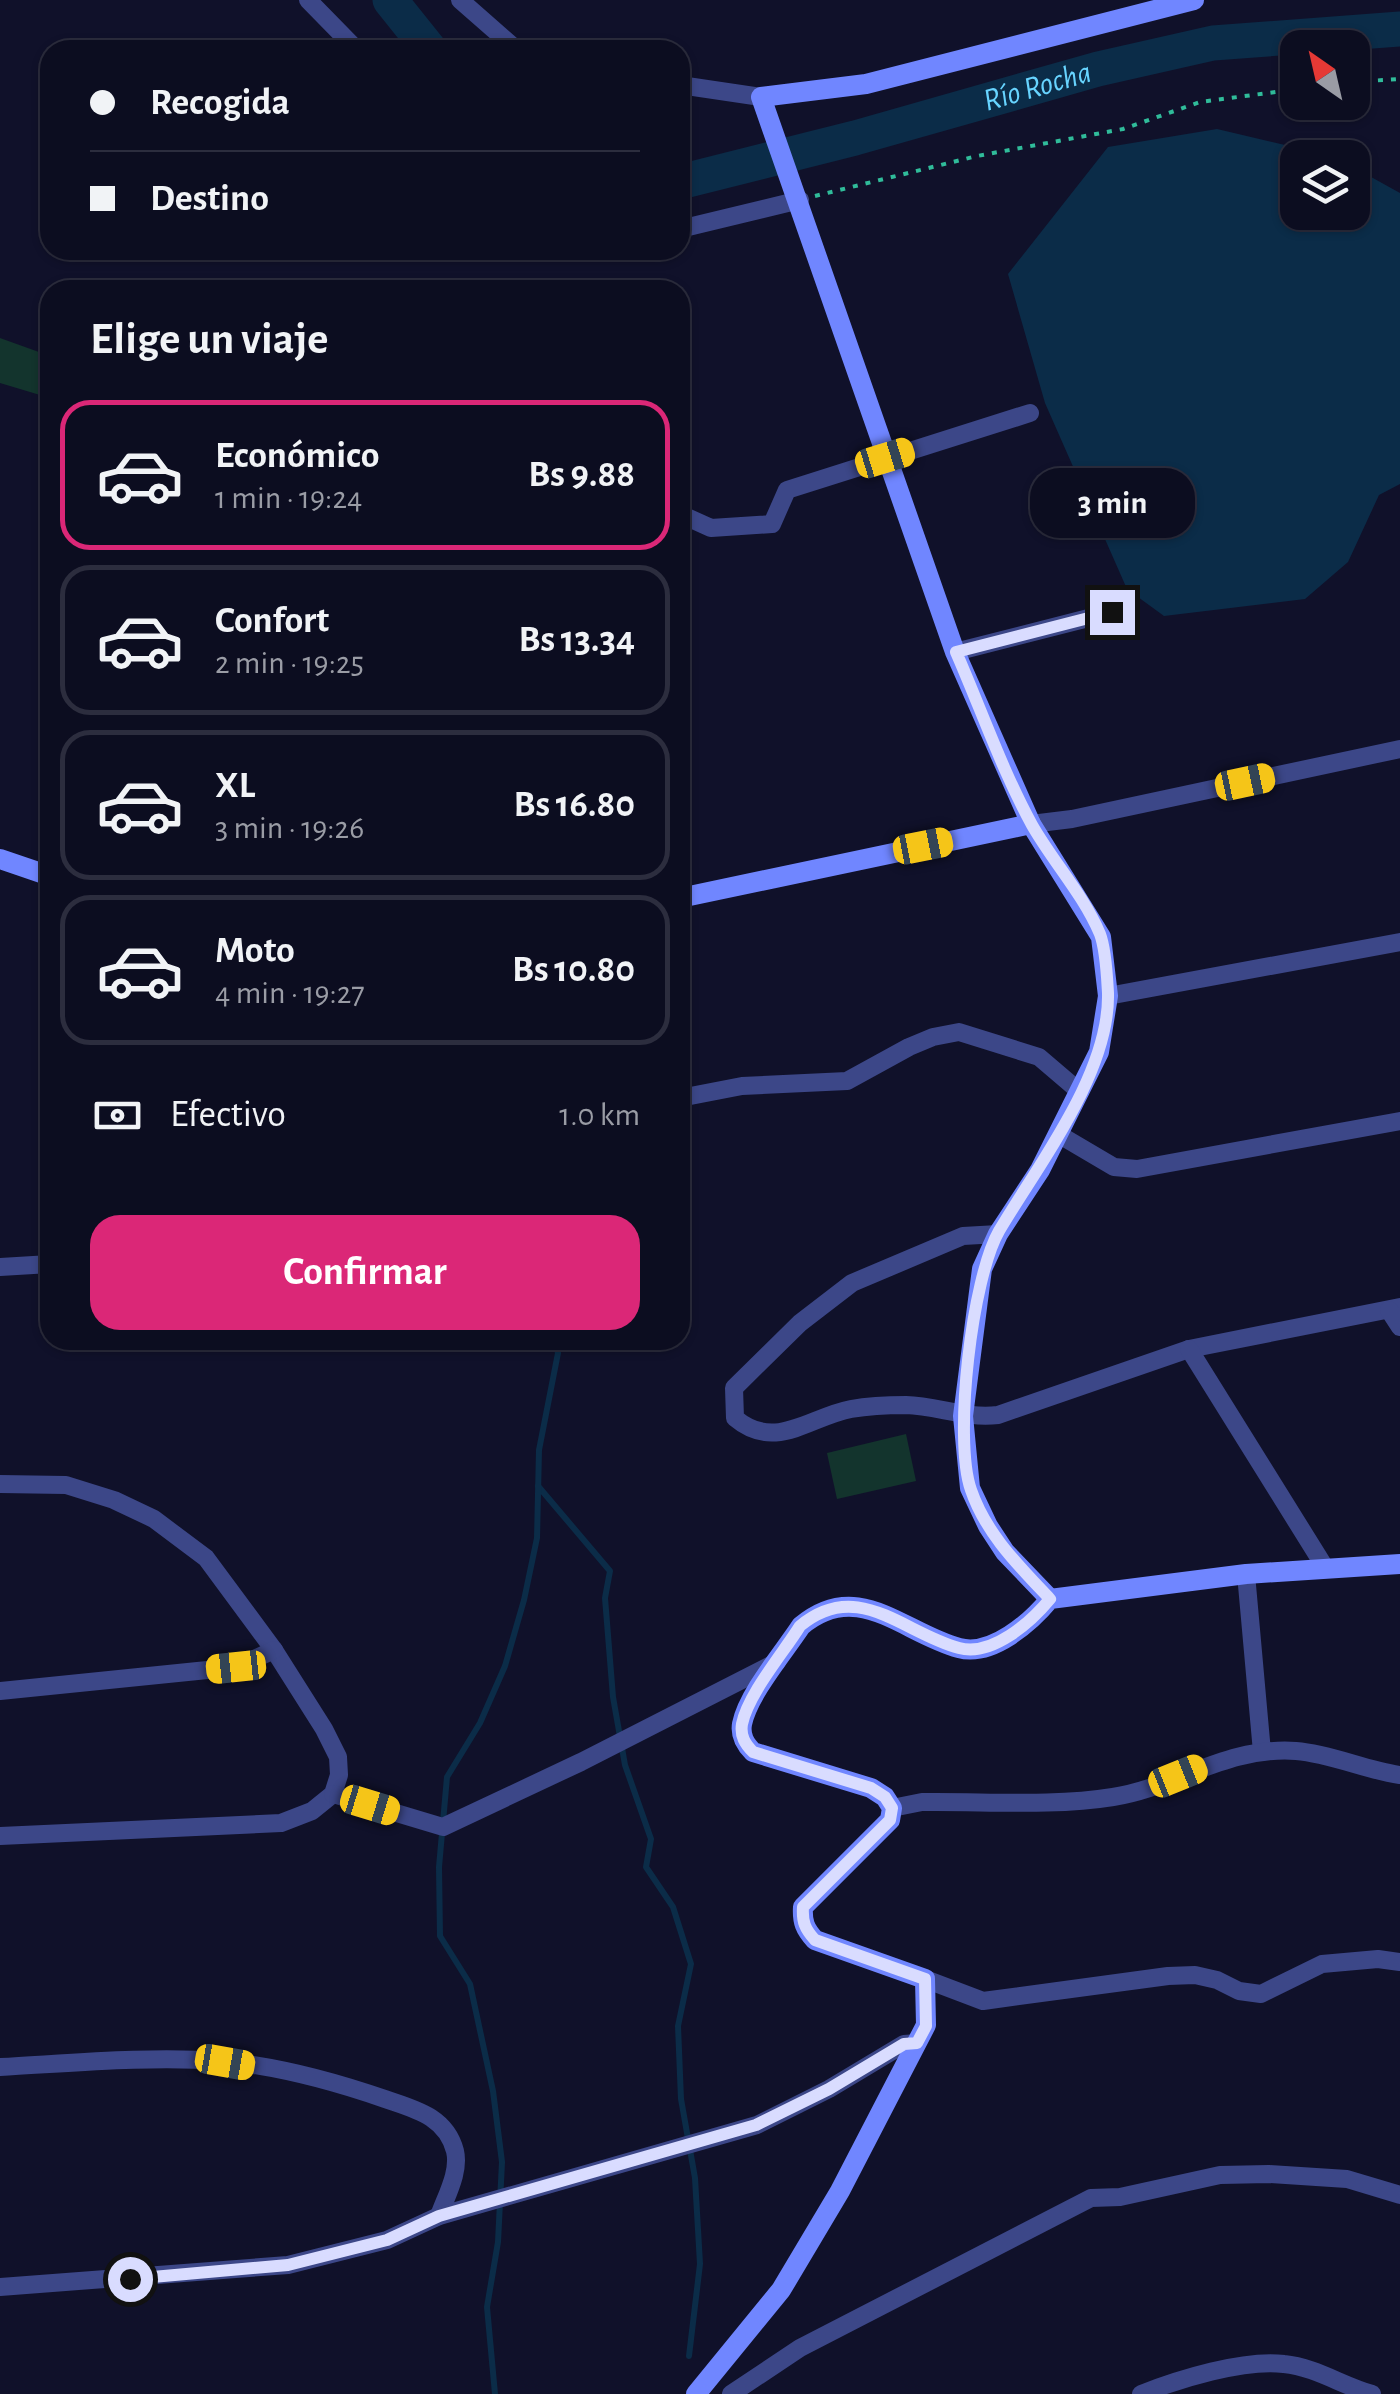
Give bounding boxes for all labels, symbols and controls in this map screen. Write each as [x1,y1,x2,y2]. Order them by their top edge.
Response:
north arrow [1280,30,1370,120]
map controls [1280,30,1370,230]
water label: Río Rocha [980,56,1095,117]
text: Recogida [150,84,290,122]
button: layers [1280,140,1370,230]
text: Destino [150,180,269,218]
text: Elige un viaje [90,317,329,362]
icon: car [95,430,185,520]
car [852,435,918,481]
text: Económico [215,437,379,475]
text: Bs 9.88 [528,456,635,494]
callout: 3 min [1030,467,1194,537]
text: 1 min · 19:24 [215,482,362,514]
text: 3 min [1078,487,1147,519]
route end [1090,590,1135,635]
icon: car [95,595,185,685]
text: Confort [215,602,329,640]
text: Bs 13.34 [518,621,635,659]
text: 2 min · 19:25 [215,647,364,679]
icon: car [95,760,185,850]
car [1213,761,1277,803]
text: XL [215,767,255,805]
text: Bs 16.80 [513,786,635,824]
text: 3 min · 19:26 [215,812,364,844]
car [891,826,955,866]
icon: car [95,925,185,1015]
text: Moto [215,932,295,970]
text: Bs 10.80 [512,951,635,989]
text: 4 min · 19:27 [215,977,365,1009]
icon: cash [90,1088,145,1143]
text: Efectivo [170,1096,286,1134]
text: 1.0 km [559,1099,640,1131]
button: Confirmar [90,1215,640,1330]
car [205,1649,267,1685]
car [1145,1751,1211,1801]
car [337,1782,403,1828]
car [193,2042,257,2082]
route start [108,2257,153,2302]

